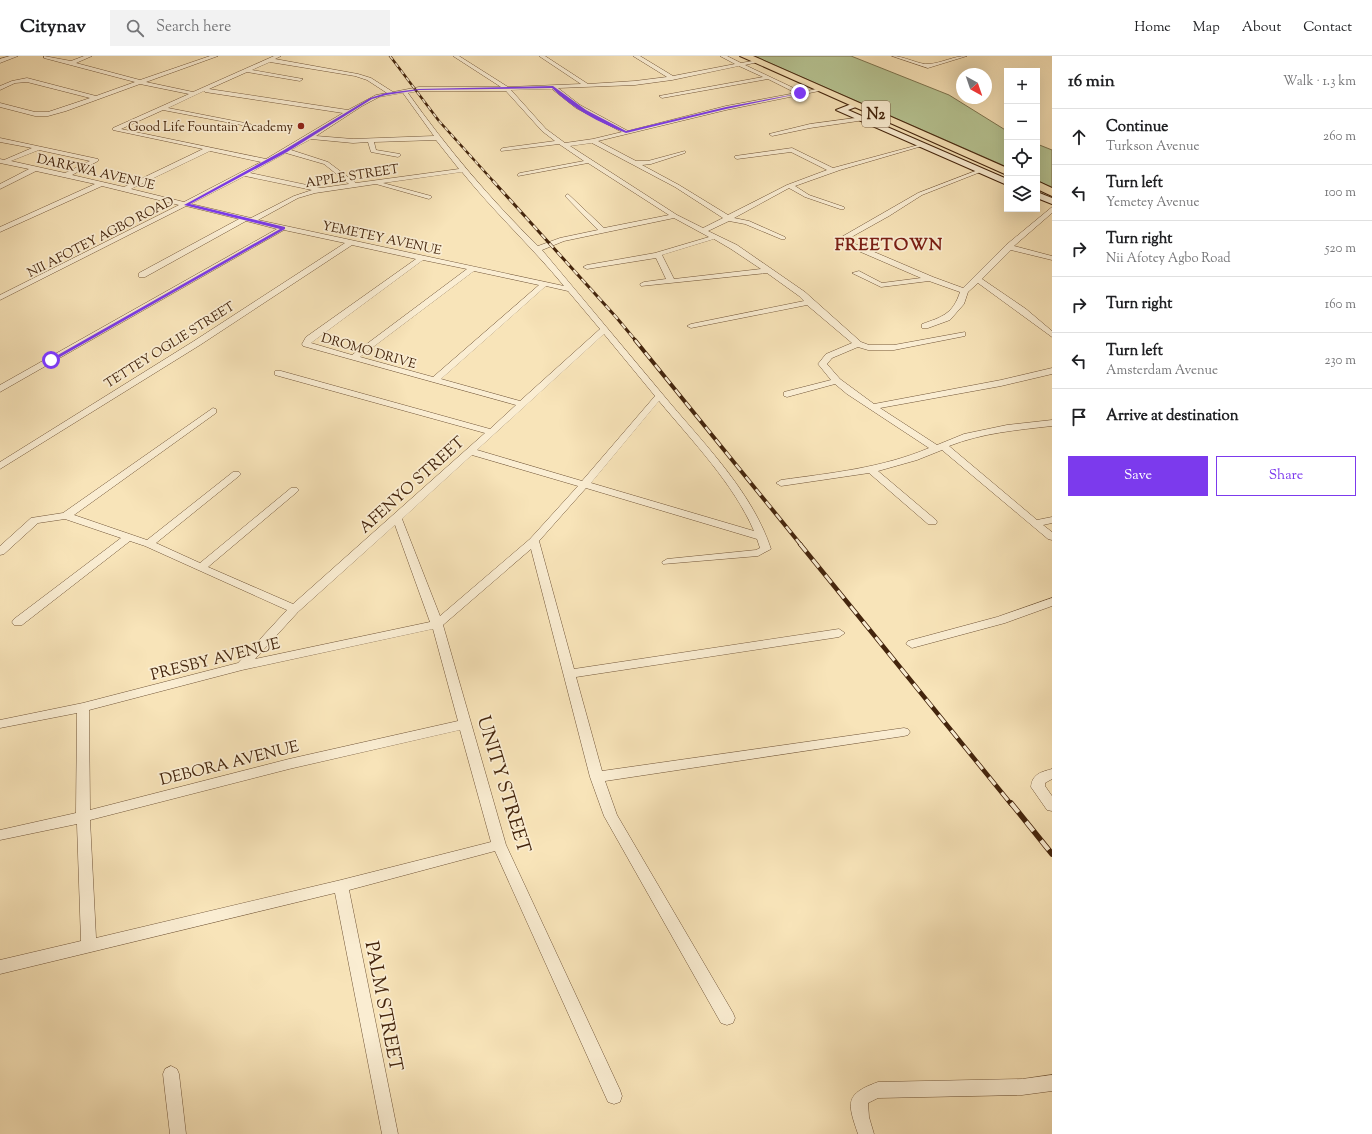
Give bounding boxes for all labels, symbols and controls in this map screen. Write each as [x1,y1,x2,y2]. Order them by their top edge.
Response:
search box [110,10,390,46]
text: Citynav [20,14,86,41]
icon: search [124,17,146,39]
text: Search here [156,17,231,38]
text: Home [1134,18,1171,38]
text: Map [1193,18,1220,38]
text: About [1242,18,1281,38]
text: Contact [1303,18,1352,38]
north arrow [956,68,992,104]
map controls [1004,68,1040,212]
button: + [1004,68,1040,104]
text: 16 min [1068,70,1115,94]
text: Walk · 1.3 km [1283,73,1356,91]
route end [791,84,809,102]
road number: N2 [862,101,890,127]
button: − [1004,104,1040,140]
text: Continue [1106,117,1168,138]
place label: Good Life Fountain Academy [128,119,294,137]
marker: Good Life Fountain Academy [296,121,306,131]
icon: ahead [1068,126,1090,148]
text: 260 m [1323,128,1356,146]
text: Turkson Avenue [1106,138,1199,156]
button: locate [1004,140,1040,176]
street label: DARKWA AVENUE [35,151,156,195]
street label: APPLE STREET [304,161,401,193]
text: Turn left [1106,173,1163,194]
button: layers [1004,176,1040,212]
icon: left [1068,182,1090,204]
text: 100 m [1324,184,1356,202]
street label: NII AFOTEY AGBO ROAD [24,193,177,283]
text: Yemetey Avenue [1106,194,1200,212]
street label: YEMETEY AVENUE [320,217,443,260]
text: Turn right [1106,229,1172,250]
district label: FREETOWN [835,234,943,258]
icon: right [1068,238,1090,260]
text: 520 m [1325,240,1356,258]
text: Nii Afotey Agbo Road [1106,250,1231,268]
icon: right [1068,294,1090,316]
text: Turn right [1106,294,1172,315]
text: 160 m [1325,296,1356,314]
street label: TETTEY OGLIE STREET [101,298,239,393]
street label: DROMO DRIVE [319,330,418,374]
text: Turn left [1106,341,1163,362]
icon: left [1068,350,1090,372]
route start [42,351,60,369]
text: 230 m [1324,352,1356,370]
text: Amsterdam Avenue [1106,362,1218,380]
icon: arrive [1068,406,1090,428]
text: Arrive at destination [1106,406,1239,427]
street label: AFENYO STREET [355,432,471,540]
button: Save [1068,456,1208,496]
button: Share [1216,456,1356,496]
street label: PRESBY AVENUE [148,633,283,688]
street label: UNITY STREET [469,713,536,857]
street label: DEBORA AVENUE [158,736,302,793]
street label: PALM STREET [357,939,408,1074]

